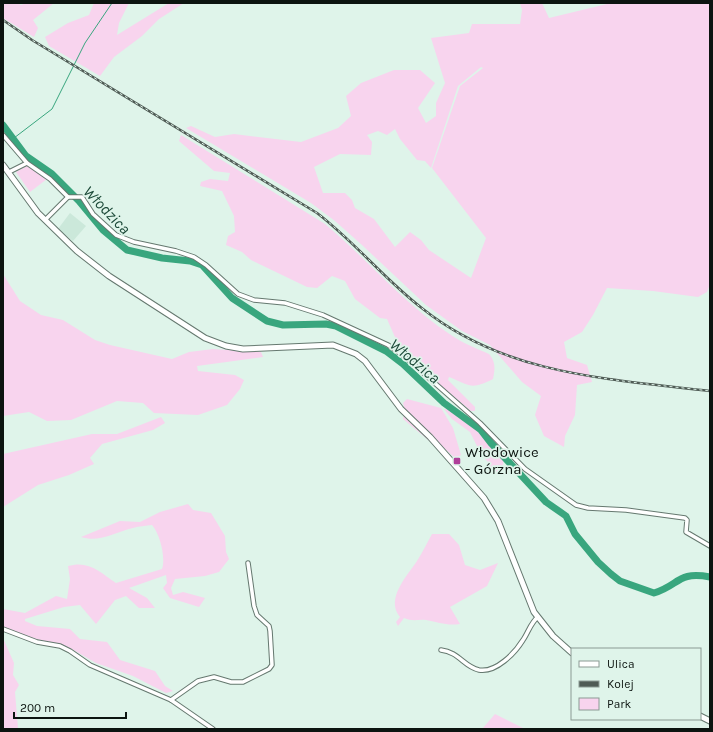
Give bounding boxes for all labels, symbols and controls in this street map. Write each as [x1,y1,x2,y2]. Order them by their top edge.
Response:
water label: Włodzica [79,182,135,238]
water label: Włodzica [386,334,444,388]
place label: Włodowice - Górzna [465,443,539,478]
marker: Włodowice - Górzna [452,456,462,466]
legend [571,648,701,720]
text: Ulica [607,657,635,671]
text: Kolej [607,677,634,691]
scale bar [14,694,126,720]
text: Park [607,697,632,711]
text: 200 m [20,701,55,715]

